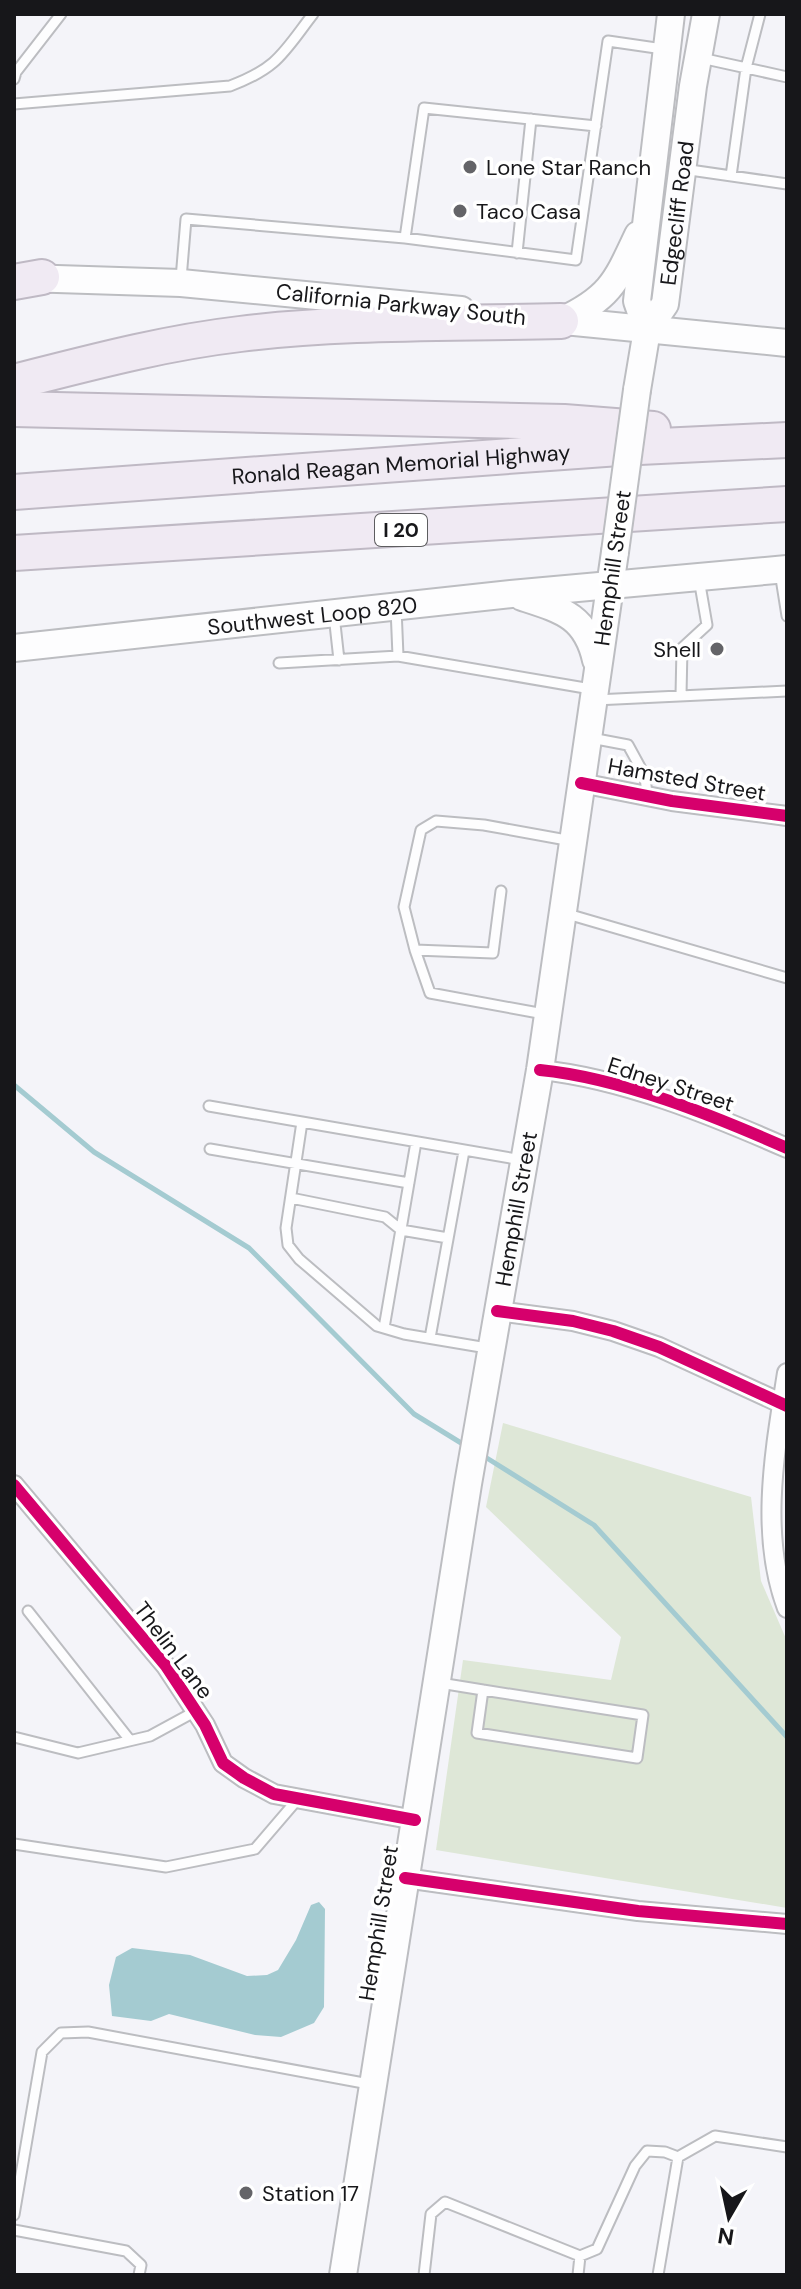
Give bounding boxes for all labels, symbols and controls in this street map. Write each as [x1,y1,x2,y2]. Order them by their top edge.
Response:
street label: Edgecliff Road [654,139,701,287]
place label: Lone Star Ranch [486,153,651,182]
marker: Lone Star Ranch [461,158,479,176]
place label: Taco Casa [476,197,581,226]
marker: Taco Casa [451,202,469,220]
street label: California Parkway South [275,277,527,332]
street label: Ronald Reagan Memorial Highway [231,438,571,491]
street label: Hemphill Street [587,488,638,648]
road number: I 20 [375,514,427,546]
street label: Southwest Loop 820 [206,590,419,642]
place label: Shell [653,635,701,664]
marker: Shell [708,640,726,658]
street label: Hamsted Street [606,751,768,808]
street label: Edney Street [604,1050,738,1119]
street label: Hemphill Street [489,1129,544,1289]
street label: Thelin Lane [127,1596,220,1705]
street label: Hemphill Street [352,1843,405,2003]
north arrow [689,2177,769,2257]
place label: Station 17 [262,2179,359,2208]
marker: Station 17 [237,2184,255,2202]
text: N [716,2221,736,2252]

